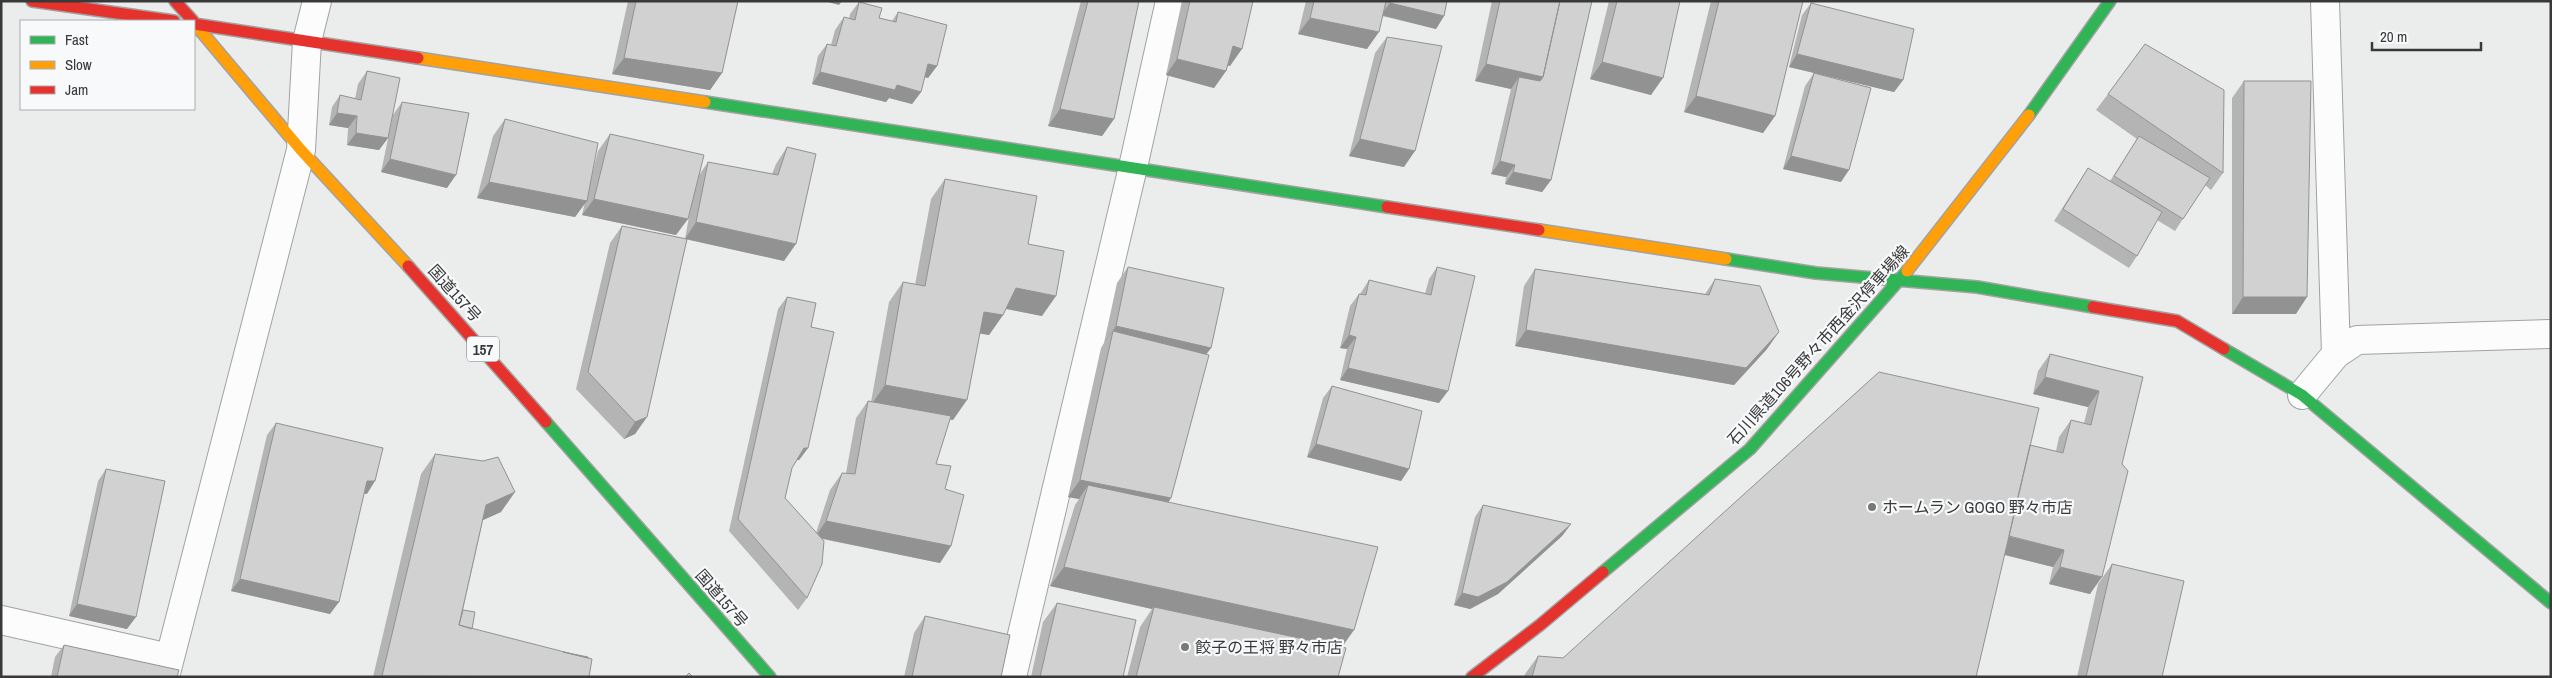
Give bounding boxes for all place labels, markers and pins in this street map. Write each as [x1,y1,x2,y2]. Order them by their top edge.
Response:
place label: ホームラン GOGO 野々市店 [1882,496,2073,518]
marker: ホームラン GOGO 野々市店 [1866,501,1878,513]
place label: 餃子の王将 野々市店 [1195,636,1343,658]
marker: 餃子の王将 野々市店 [1179,641,1191,653]

